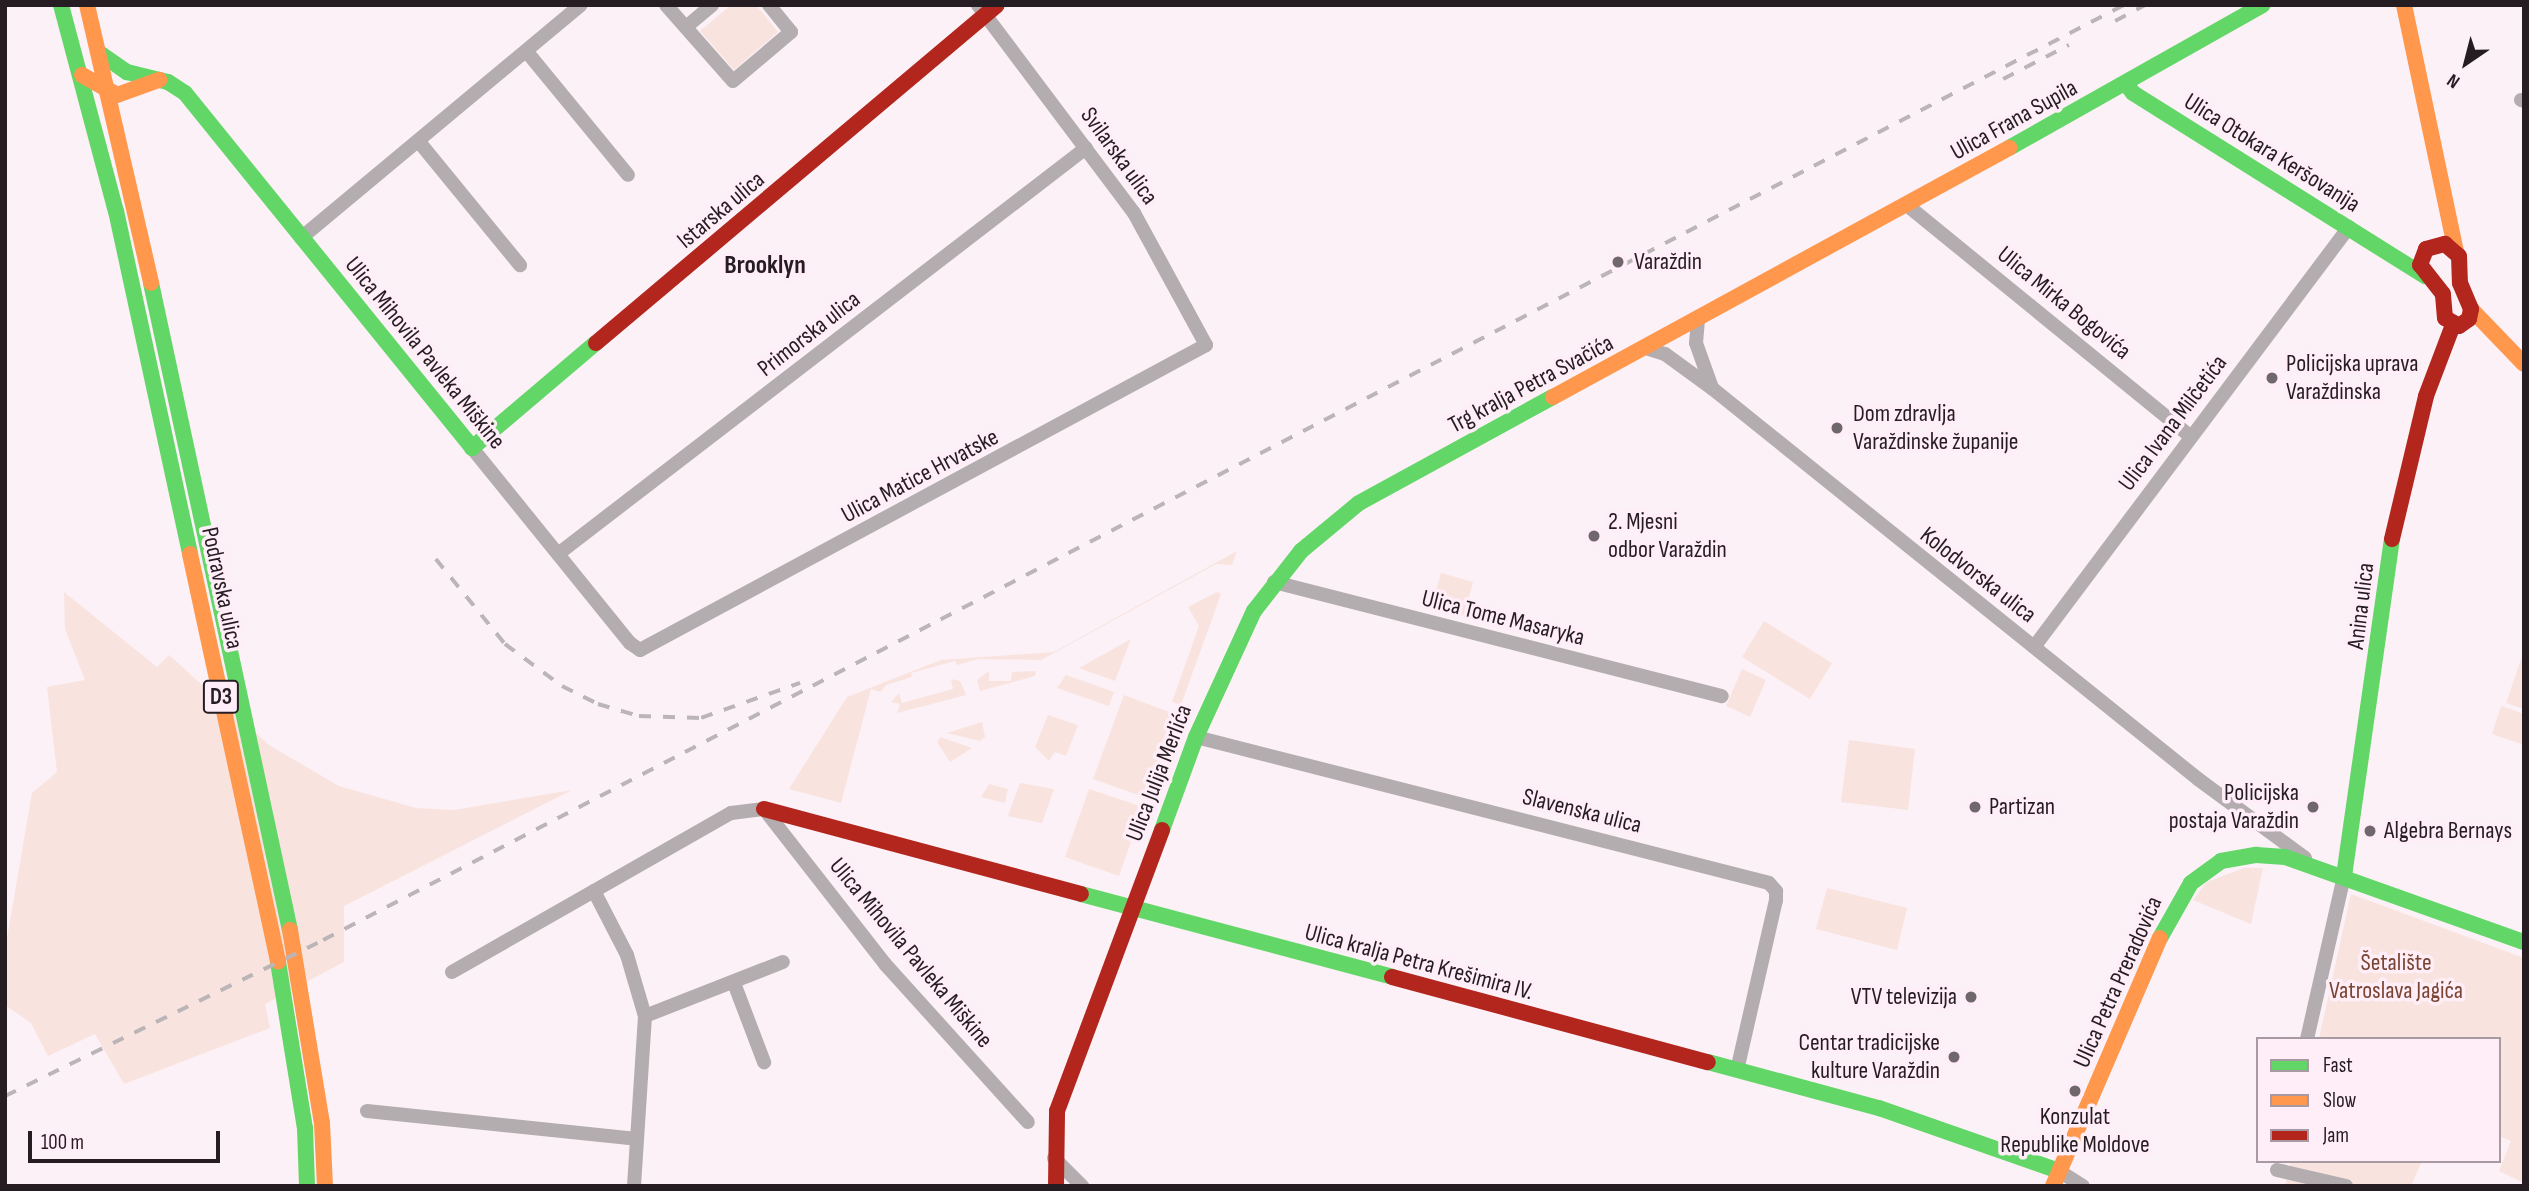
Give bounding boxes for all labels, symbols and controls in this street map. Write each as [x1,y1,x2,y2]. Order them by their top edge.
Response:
north arrow [2431,28,2501,98]
text: N [2443,68,2464,93]
street label: Ulica Frana Supila [1946,73,2082,167]
street label: Ulica Otokara Keršovanija [2179,87,2365,219]
street label: Svilarska ulica [1074,102,1164,210]
street label: Istarska ulica [671,165,771,255]
street label: Ulica Mirka Bogovića [1991,240,2137,366]
place label: Varaždin [1634,248,1702,276]
district label: Brooklyn [724,250,806,282]
street label: Ulica Mihovila Pavleka Miškine [339,251,511,455]
marker: Varaždin [1608,252,1628,272]
street label: Primorska ulica [752,285,866,383]
street label: Trg kralja Petra Svačića [1444,328,1618,440]
street label: Ulica Ivana Milčetića [2113,349,2233,497]
place label: Policijska uprava Varaždinska [2286,350,2418,406]
marker: Policijska uprava Varaždinska [2264,370,2280,386]
place label: Dom zdravlja Varaždinske županije [1853,400,2018,456]
marker: Dom zdravlja Varaždinske županije [1827,418,1847,438]
street label: Ulica Matice Hrvatske [837,423,1003,529]
place label: 2. Mjesni odbor Varaždin [1608,508,1727,564]
street label: Kolodvorska ulica [1914,521,2042,629]
street label: Podravska ulica [195,524,249,652]
marker: 2. Mjesni odbor Varaždin [1586,528,1602,544]
street label: Anina ulica [2341,561,2381,651]
street label: Ulica Tome Masaryka [1419,584,1587,652]
road number: D3 [202,678,240,716]
street label: Ulica Julija Merlića [1120,701,1198,845]
place label: Policijska postaja Varaždin [2169,779,2299,835]
street label: Slavenska ulica [1519,782,1645,840]
place label: Partizan [1989,793,2055,821]
marker: Partizan [1967,799,1983,815]
marker: Policijska postaja Varaždin [2305,799,2321,815]
place label: Algebra Bernays [2384,817,2512,845]
marker: Algebra Bernays [2362,823,2378,839]
street label: Ulica Mihovila Pavleka Miškine [823,852,999,1054]
street label: Ulica Petra Preradovića [2067,892,2169,1072]
street label: Ulica kralja Petra Krešimira IV. [1302,918,1536,1006]
park label: Šetalište Vatroslava Jagića [2329,949,2463,1005]
place label: VTV televizija [1851,983,1957,1011]
marker: VTV televizija [1963,989,1979,1005]
place label: Centar tradicijske kulture Varaždin [1798,1029,1940,1085]
legend [2256,1037,2501,1163]
marker: Centar tradicijske kulture Varaždin [1946,1049,1962,1065]
text: Fast [2323,1053,2353,1078]
marker: Konzulat Republike Moldove [2067,1083,2083,1099]
text: Slow [2323,1088,2356,1113]
place label: Konzulat Republike Moldove [2000,1103,2150,1159]
scale bar [32,1118,224,1162]
text: Jam [2323,1123,2349,1148]
text: 100 m [41,1130,84,1155]

